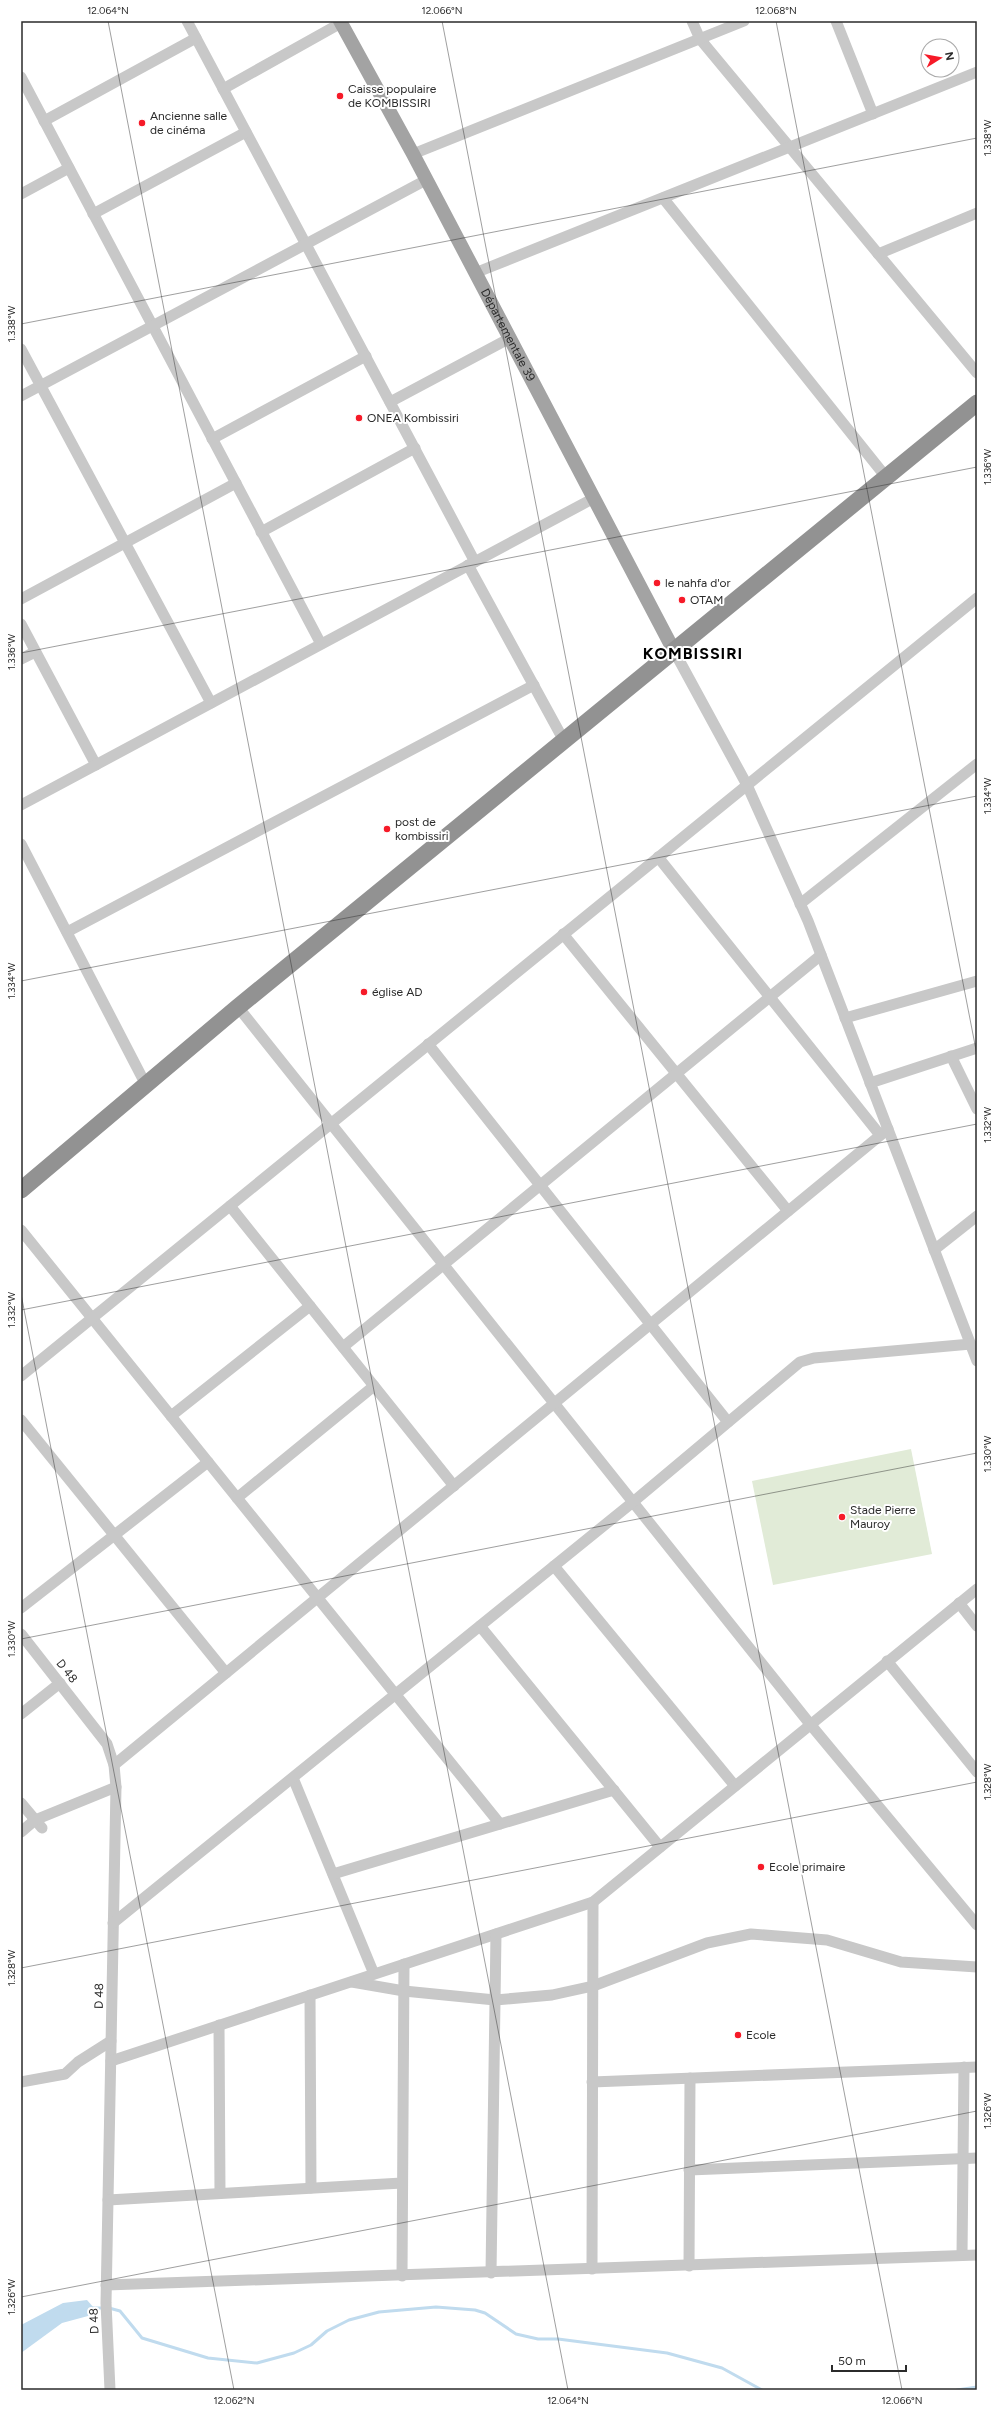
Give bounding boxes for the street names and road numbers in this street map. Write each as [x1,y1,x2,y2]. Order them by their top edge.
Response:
street label: Départementale 39 [478,286,538,384]
street label: D 48 [53,1656,81,1686]
street label: D 48 [92,1983,106,2009]
street label: D 48 [87,2308,101,2334]

